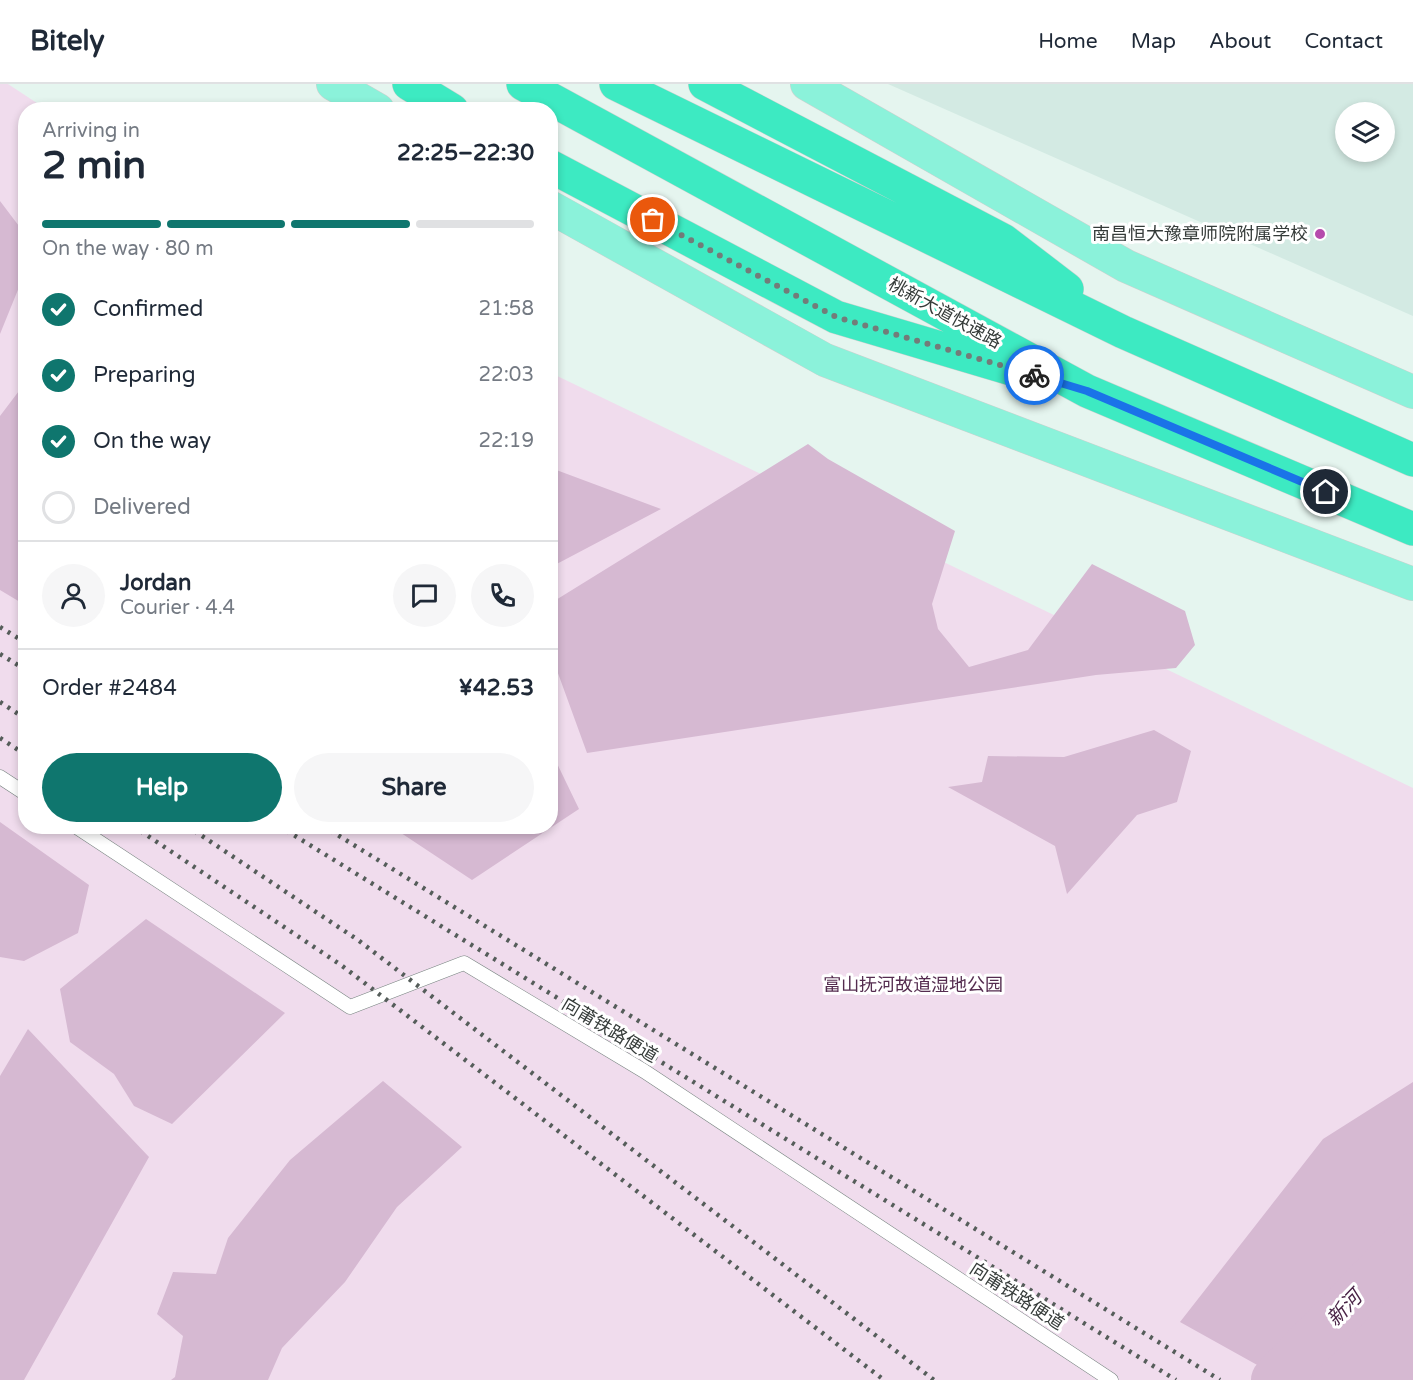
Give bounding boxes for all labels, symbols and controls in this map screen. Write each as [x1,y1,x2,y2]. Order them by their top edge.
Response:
text: Bitely [30,24,105,58]
text: Home [1038,29,1098,54]
text: Map [1131,29,1176,54]
text: About [1209,29,1271,54]
text: Contact [1304,29,1383,54]
map controls [1335,102,1395,162]
button: layers [1335,102,1395,162]
text: Arriving in [42,119,140,143]
text: 22:25–22:30 [397,140,534,166]
text: 2 min [42,142,146,189]
pin [627,194,678,245]
icon: bag [636,203,669,236]
place label: 南昌恒大豫章师院附属学校 [1092,223,1308,245]
marker: 南昌恒大豫章师院附属学校 [1313,227,1327,241]
text: On the way · 80 m [42,237,214,261]
street label: 桃新大道快速路 [885,273,1005,353]
icon: check [42,293,75,326]
text: Confirmed [93,296,203,322]
text: 21:58 [479,297,534,321]
courier [1004,345,1064,405]
icon: check [42,359,75,392]
icon: bike [1018,359,1051,392]
text: Preparing [93,362,196,388]
text: 22:03 [479,363,534,387]
icon: check [42,425,75,458]
text: On the way [93,428,211,454]
text: 22:19 [479,429,534,453]
pin [1300,466,1351,517]
icon: home [1309,475,1342,508]
text: Delivered [93,494,191,520]
button: person [42,564,105,627]
button: chat [393,564,456,627]
button: phone [471,564,534,627]
text: Jordan [120,570,191,596]
text: Courier · 4.4 [120,596,235,620]
text: Order #2484 [42,675,177,701]
text: ¥42.53 [459,675,534,701]
button: Help [42,753,282,822]
button: Share [294,753,534,822]
park label: 富山抚河故道湿地公园 [823,974,1003,996]
street label: 向莆铁路便道 [558,993,662,1067]
street label: 向莆铁路便道 [966,1257,1068,1335]
water label: 新河 [1322,1283,1370,1331]

